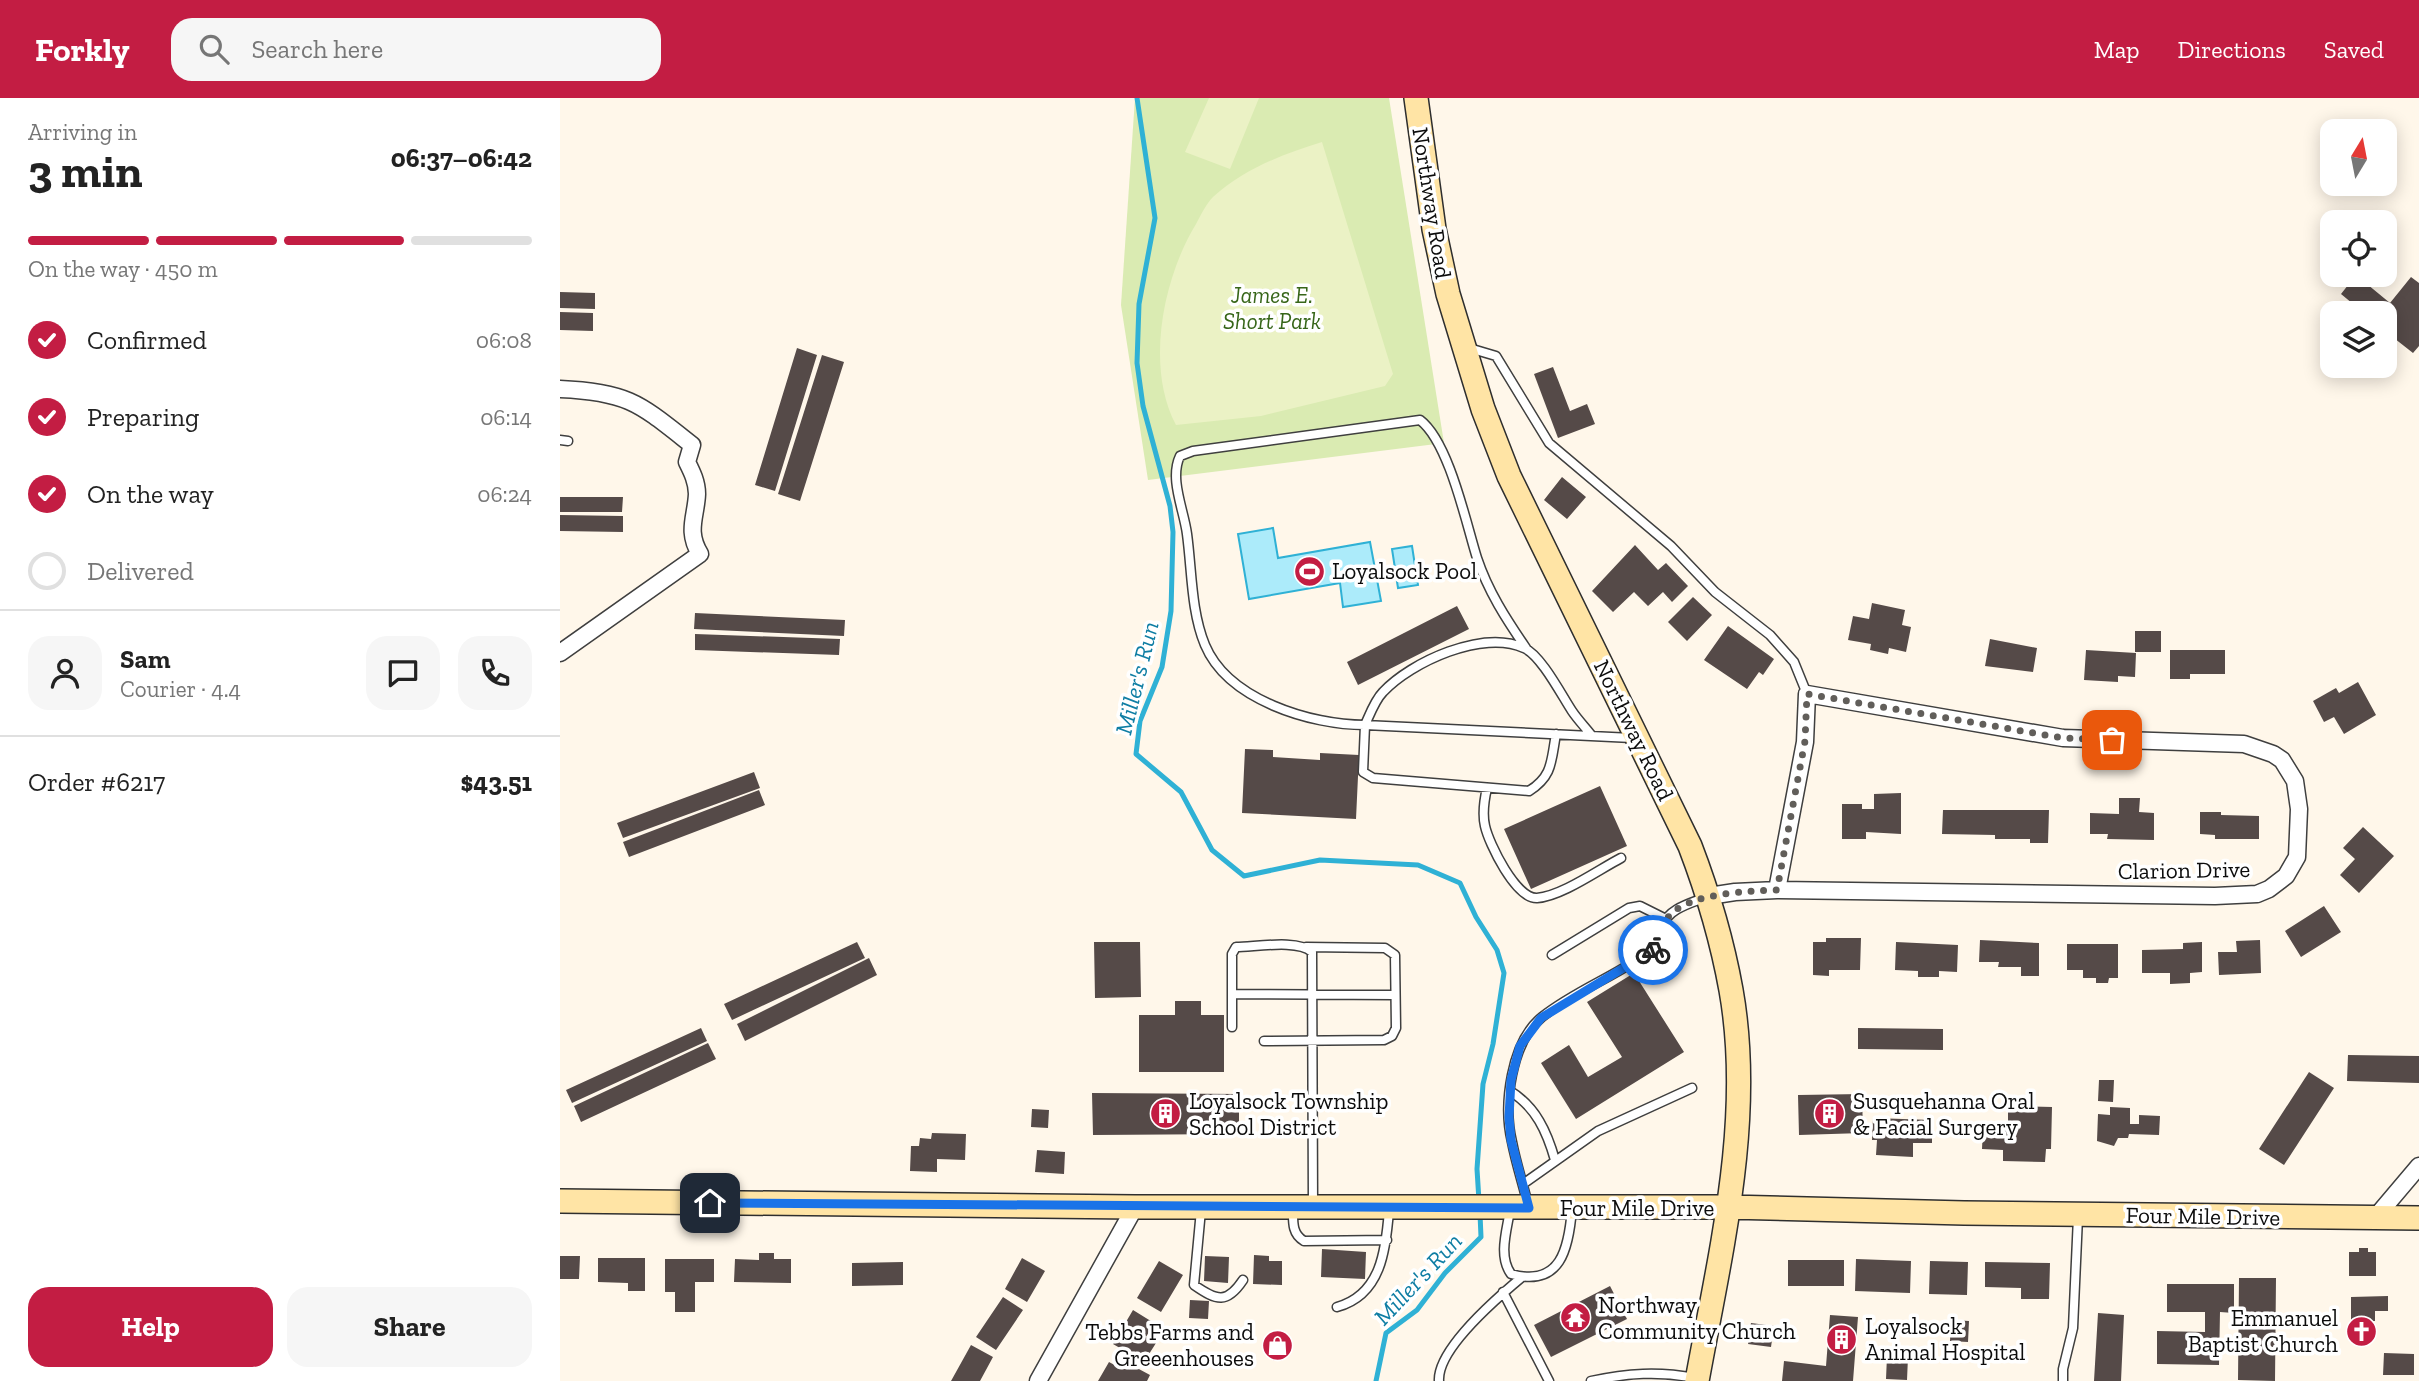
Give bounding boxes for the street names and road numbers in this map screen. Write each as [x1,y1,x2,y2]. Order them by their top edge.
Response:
street label: Northway Road [1406,125,1458,281]
street label: Northway Road [1588,655,1680,805]
street label: Clarion Drive [2118,855,2250,885]
street label: Four Mile Drive [1560,1194,1714,1222]
street label: Four Mile Drive [2125,1201,2281,1231]

